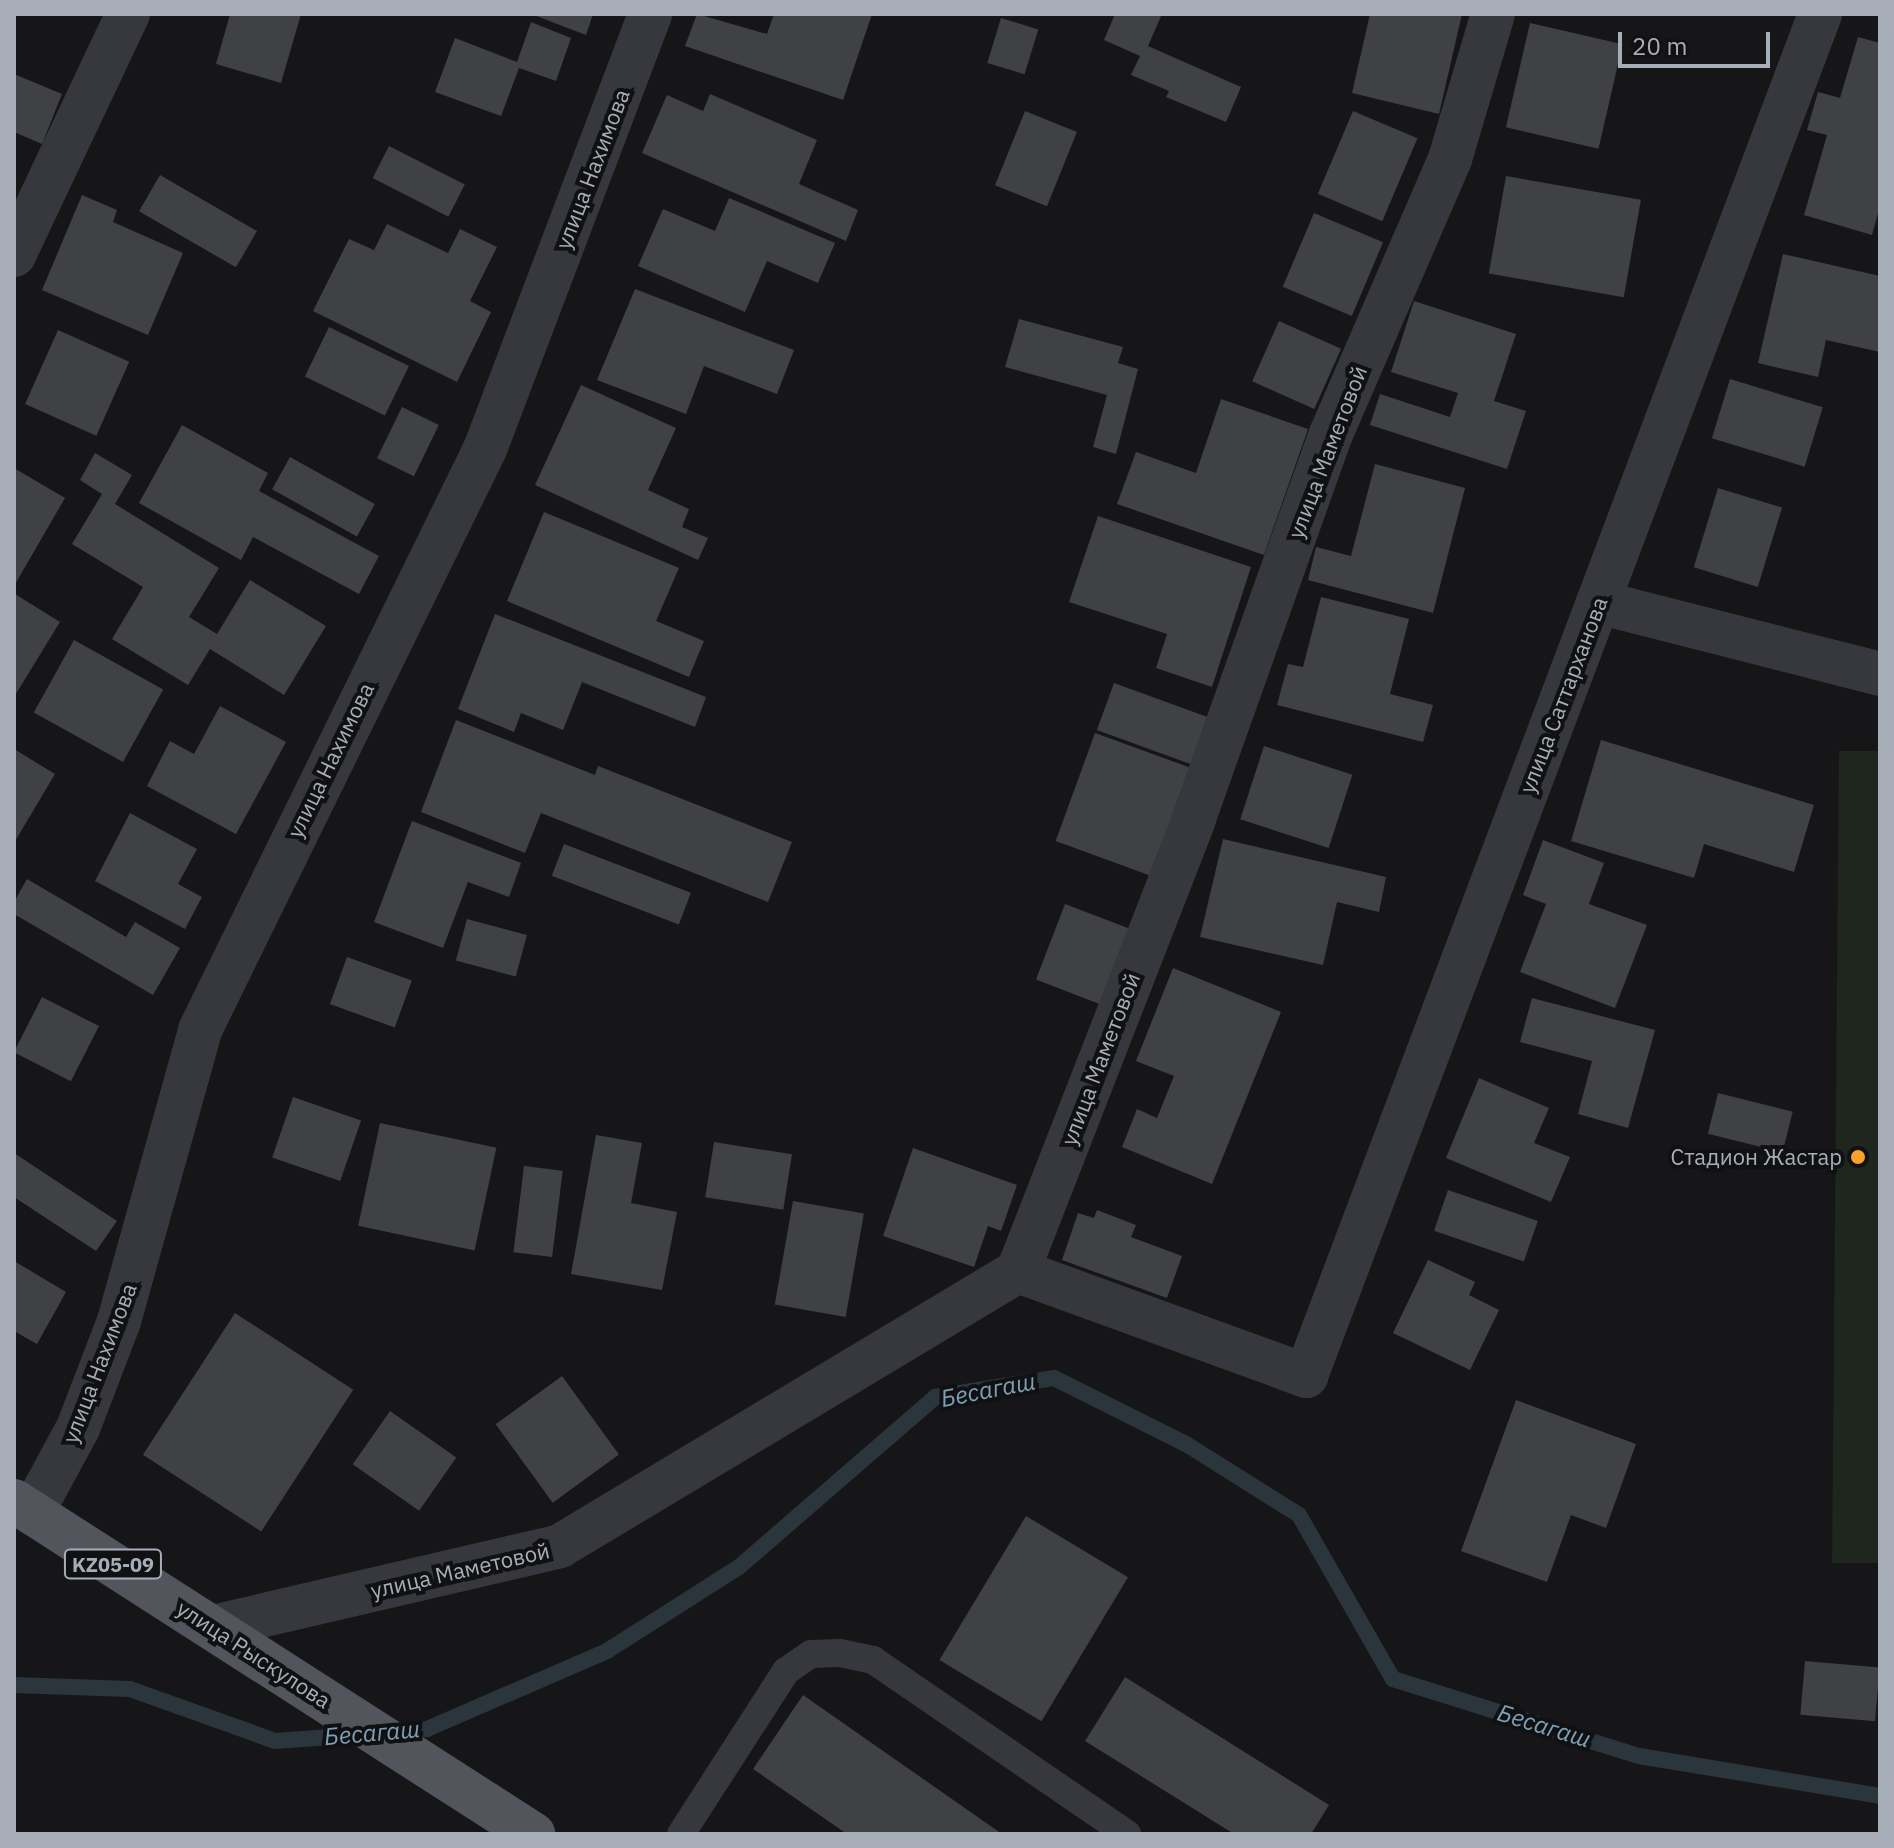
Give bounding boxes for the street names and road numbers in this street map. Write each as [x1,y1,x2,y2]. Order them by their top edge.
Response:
street label: улица Нахимова [549,85,635,253]
street label: улица Маметовой [1282,362,1372,542]
street label: улица Саттарханова [1513,593,1613,797]
street label: улица Нахимова [281,678,379,842]
street label: улица Маметовой [1055,969,1145,1149]
street label: улица Нахимова [56,1279,142,1447]
street label: улица Маметовой [368,1537,552,1603]
road number: KZ05-09 [63,1548,163,1580]
street label: улица Рыскулова [172,1594,336,1714]

